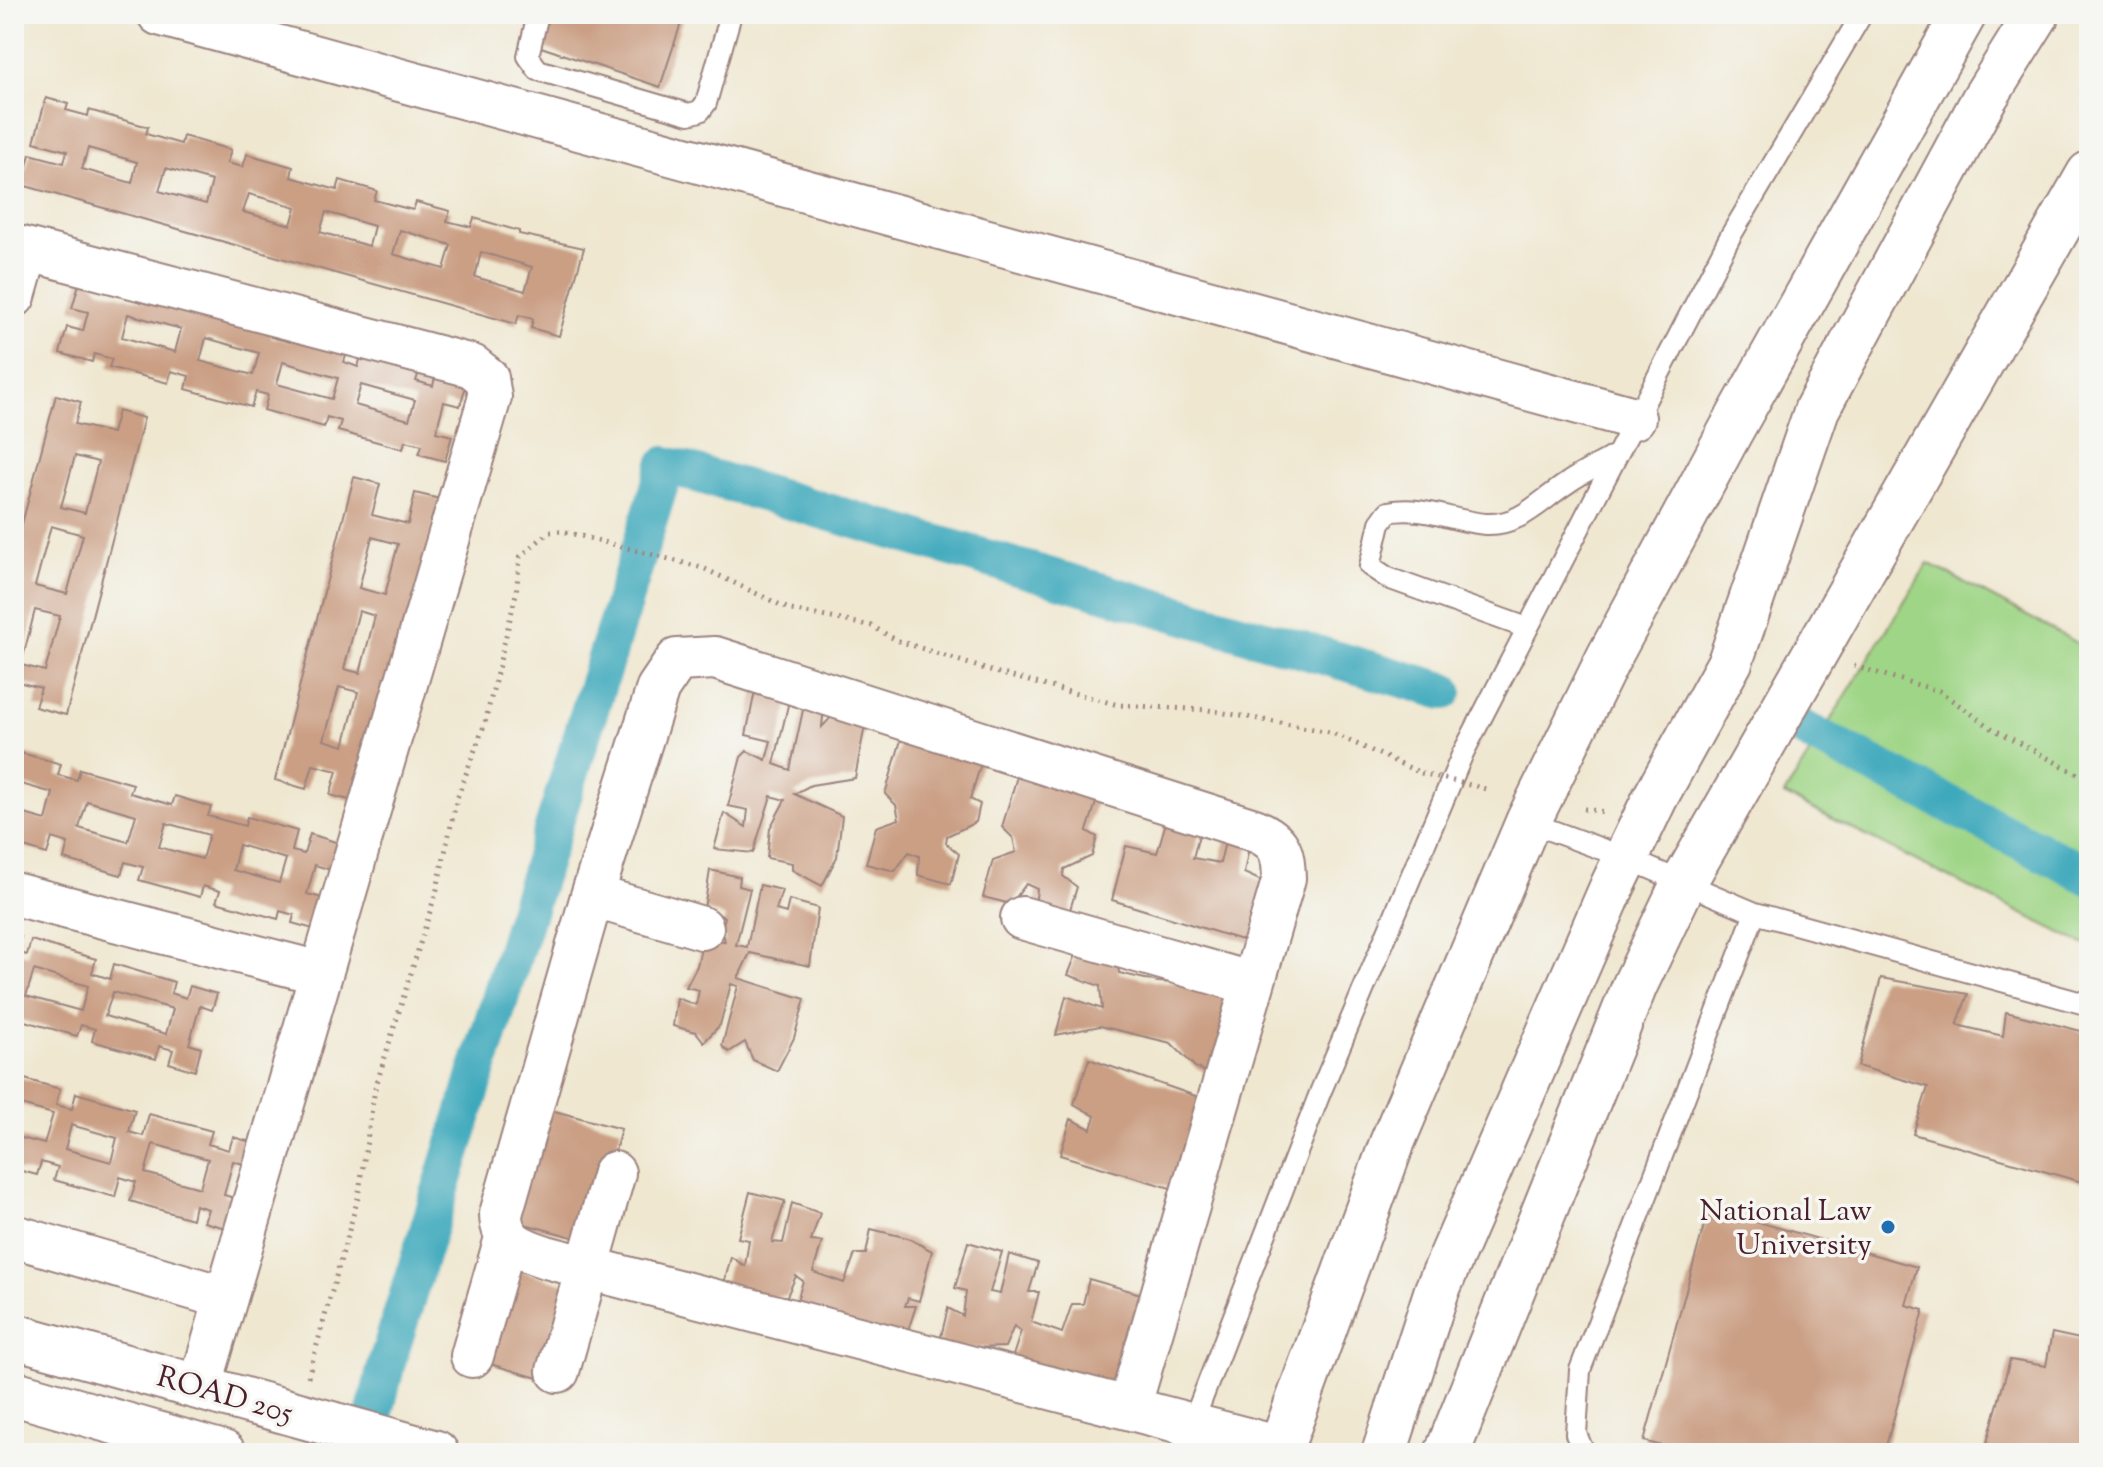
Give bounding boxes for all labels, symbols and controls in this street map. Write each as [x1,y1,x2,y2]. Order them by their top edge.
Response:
place label: National Law University [1699,1191,1872,1268]
marker: National Law University [1879,1218,1897,1236]
street label: ROAD 205 [151,1357,297,1436]

